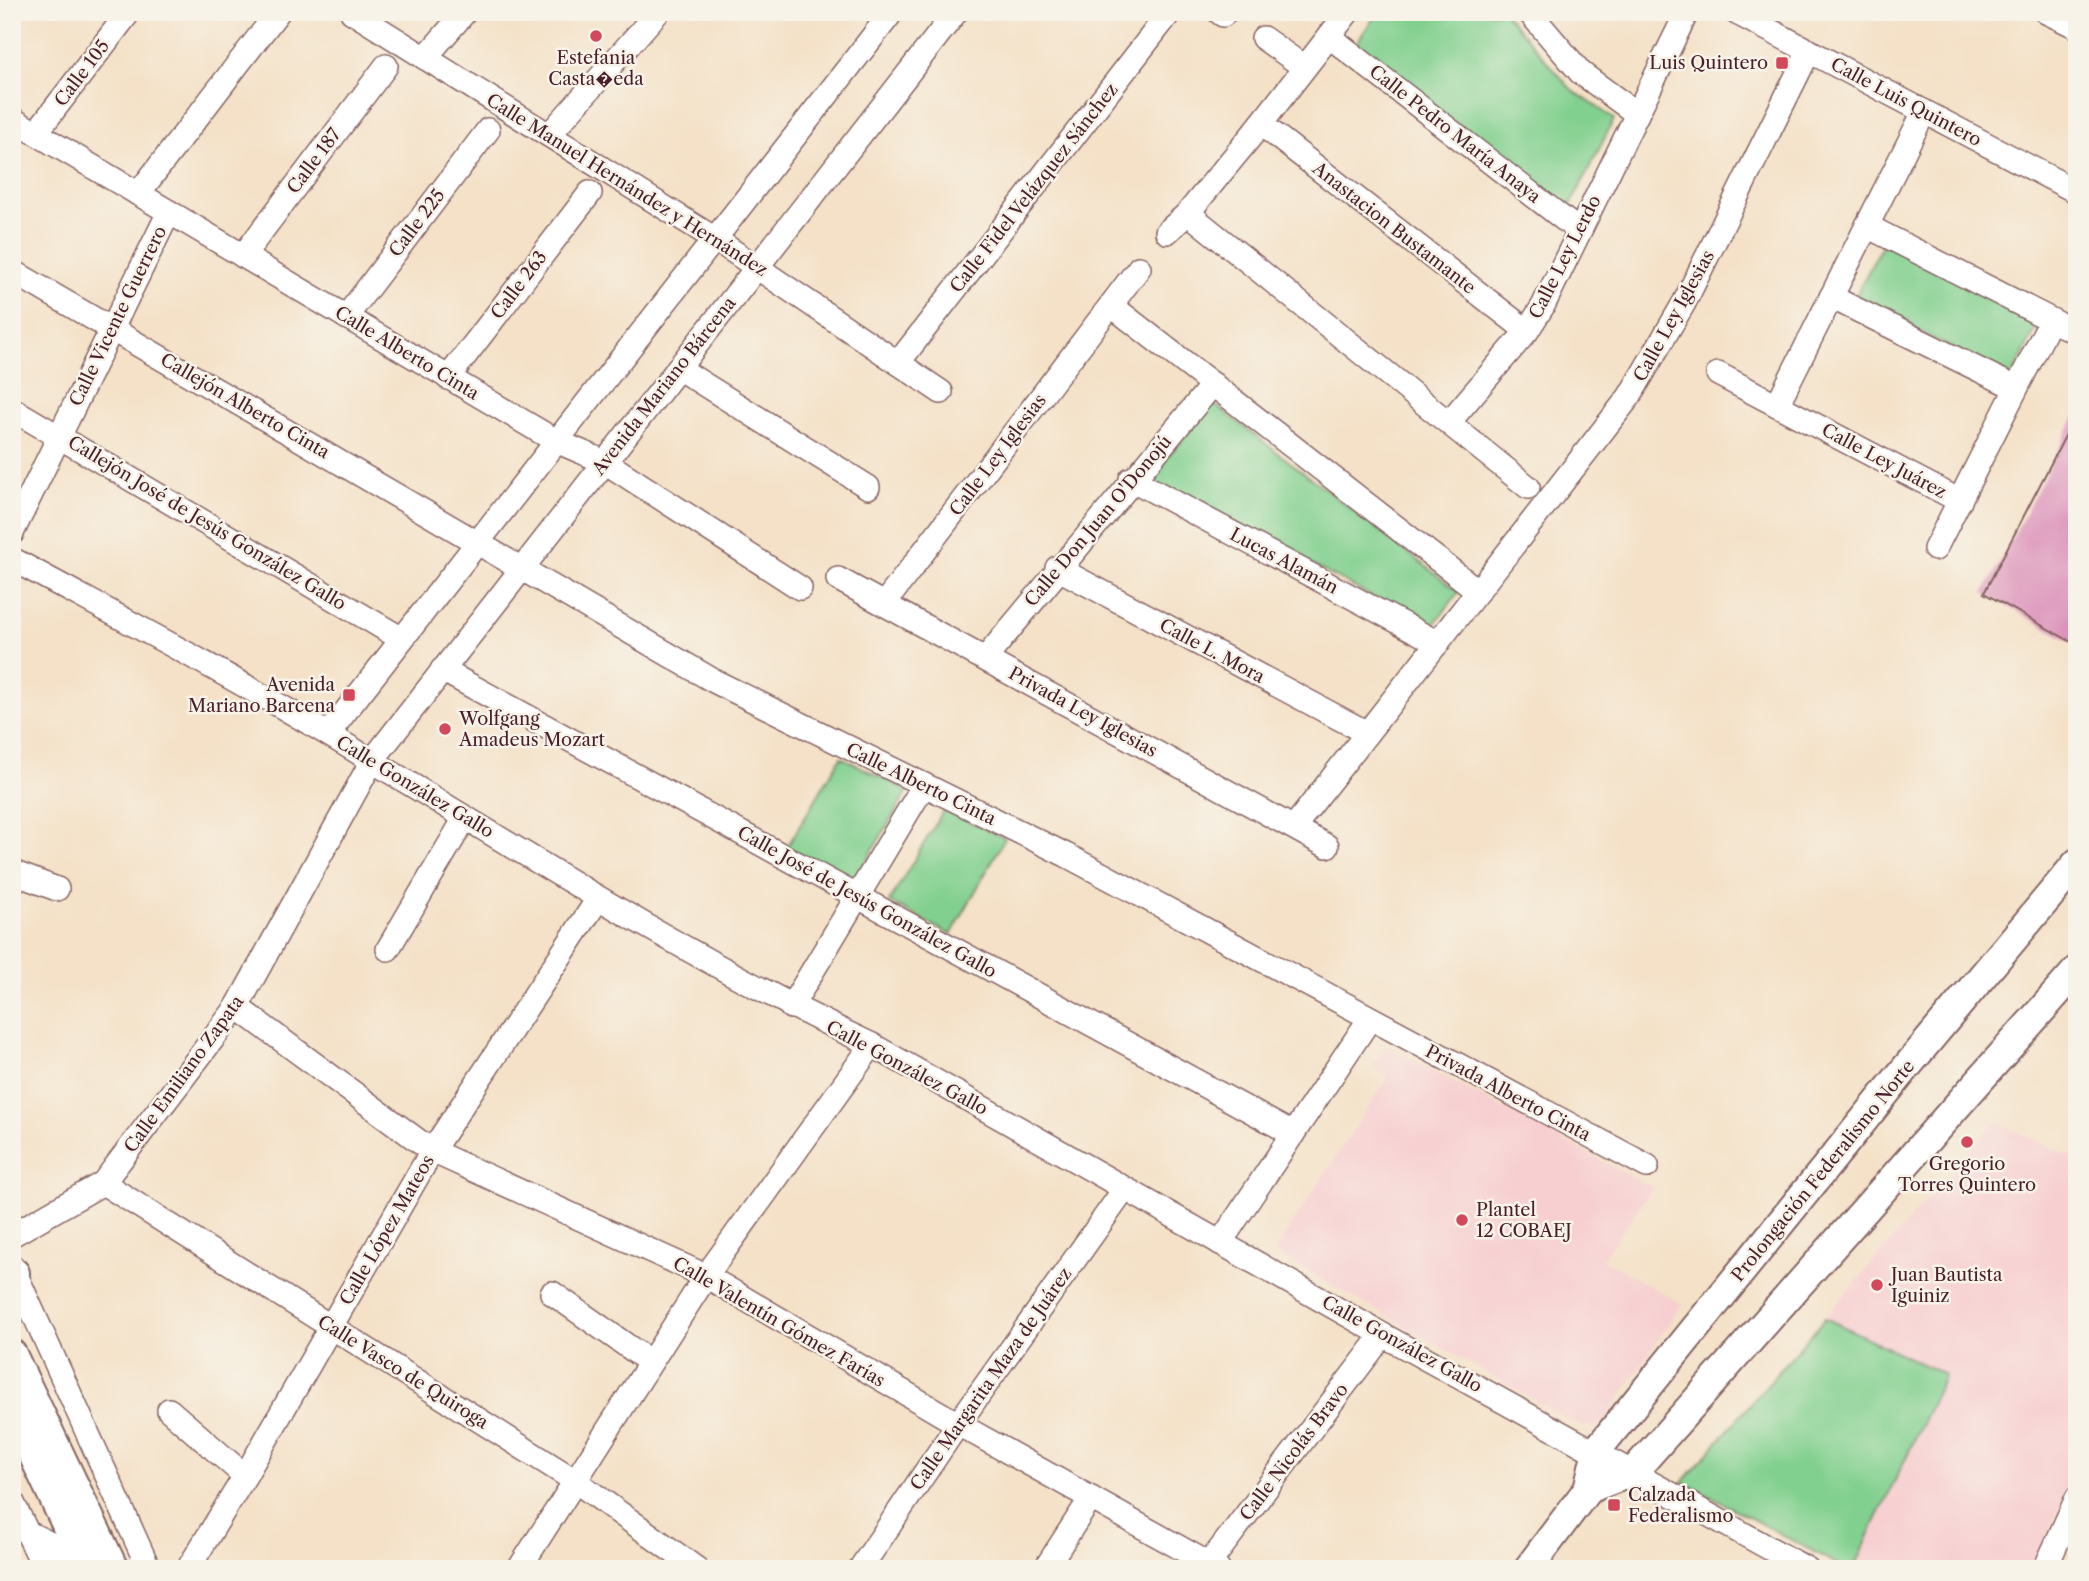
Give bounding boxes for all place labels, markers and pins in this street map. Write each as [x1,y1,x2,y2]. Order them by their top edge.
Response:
marker: Estefania Casta�eda [588,28,604,44]
place label: Estefania Casta�eda [548,47,644,90]
place label: Luis Quintero [1649,52,1768,74]
marker: Luis Quintero [1774,55,1790,71]
place label: Avenida Mariano Barcena [188,674,336,717]
marker: Avenida Mariano Barcena [341,687,357,703]
place label: Wolfgang Amadeus Mozart [458,708,605,751]
marker: Wolfgang Amadeus Mozart [437,721,453,737]
marker: Gregorio Torres Quintero [1959,1134,1975,1150]
place label: Gregorio Torres Quintero [1898,1153,2036,1196]
place label: Plantel 12 COBAEJ [1476,1199,1572,1242]
marker: Plantel 12 COBAEJ [1454,1212,1470,1228]
place label: Juan Bautista Iguiniz [1888,1264,2003,1307]
marker: Juan Bautista Iguiniz [1869,1277,1885,1293]
place label: Calzada Federalismo [1628,1484,1734,1527]
marker: Calzada Federalismo [1606,1497,1622,1513]

